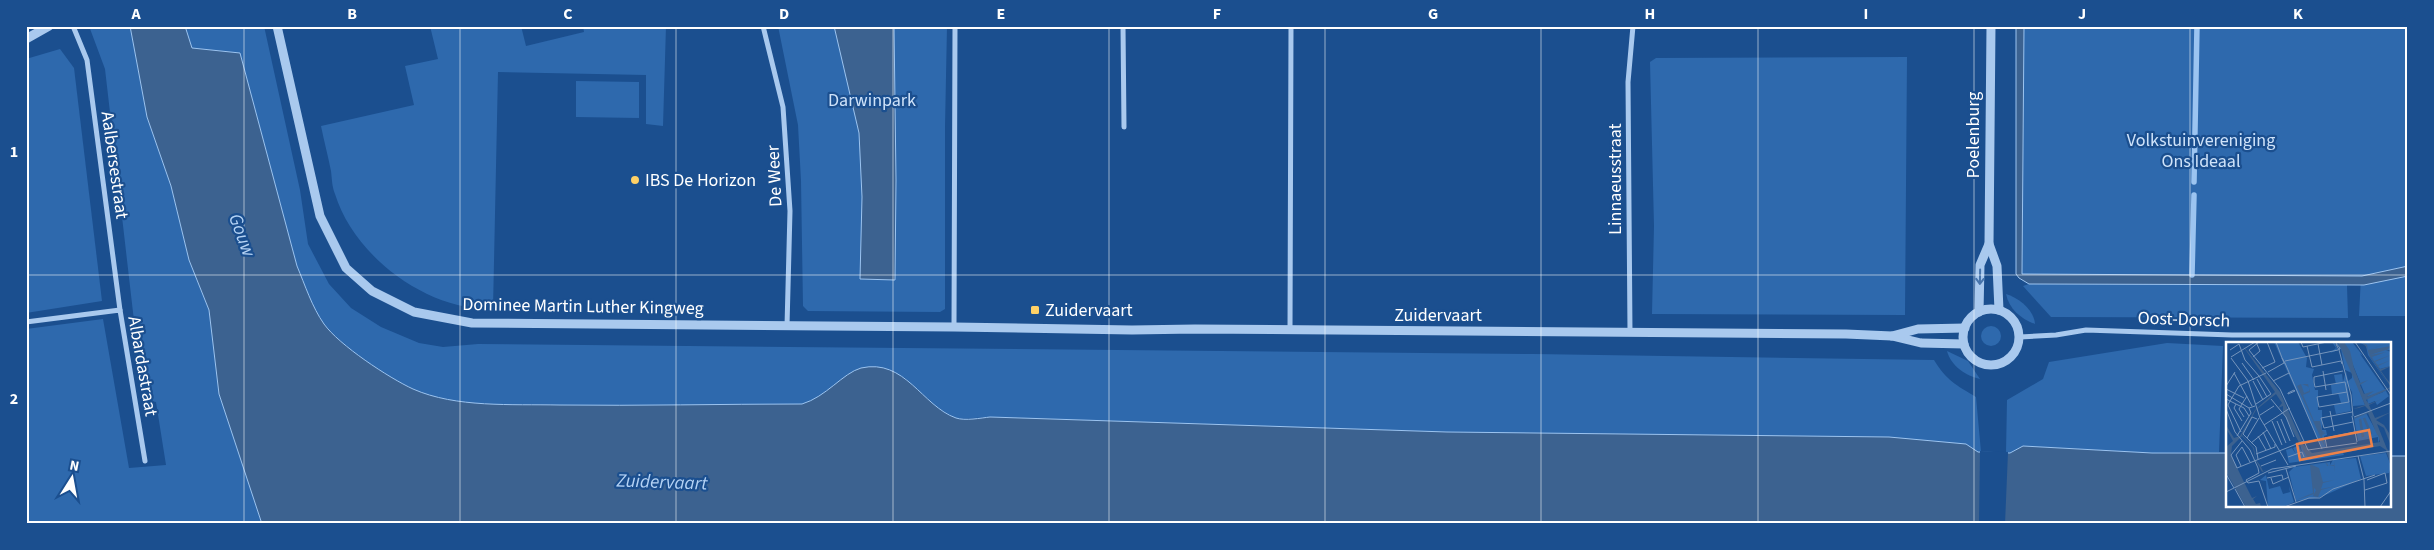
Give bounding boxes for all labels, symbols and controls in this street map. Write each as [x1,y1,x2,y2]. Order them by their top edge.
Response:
text: A [130,3,141,25]
text: B [347,3,357,25]
text: C [563,3,573,25]
text: D [779,3,789,25]
text: E [997,3,1005,25]
text: F [1213,3,1221,25]
text: G [1428,3,1438,25]
text: H [1645,3,1655,25]
text: I [1864,3,1868,25]
text: J [2078,3,2086,25]
text: K [2293,3,2303,25]
park label: Darwinpark [828,88,916,113]
street label: Poelenburg [1961,92,1986,178]
street label: Aalbersestraat [95,110,134,221]
street label: Linnaeusstraat [1603,123,1628,235]
park label: Volkstuinvereniging Ons Ideaal [2127,128,2275,174]
text: 1 [10,141,18,163]
street label: De Weer [760,144,789,208]
place label: IBS De Horizon [645,168,756,193]
marker: IBS De Horizon [629,174,641,186]
water label: Gouw [221,210,262,261]
one-way arrow [1975,268,1985,285]
street label: Dominee Martin Luther Kingweg [462,292,704,321]
place label: Zuidervaart [1045,298,1133,323]
street label: Zuidervaart [1394,303,1482,328]
marker: Zuidervaart [1029,304,1041,316]
street label: Oost-Dorsch [2137,305,2231,334]
street label: Albardastraat [121,314,164,418]
inset map [2226,342,2392,508]
text: 2 [10,388,18,410]
north arrow [48,452,98,502]
text: N [68,456,81,477]
water label: Zuidervaart [615,467,709,498]

